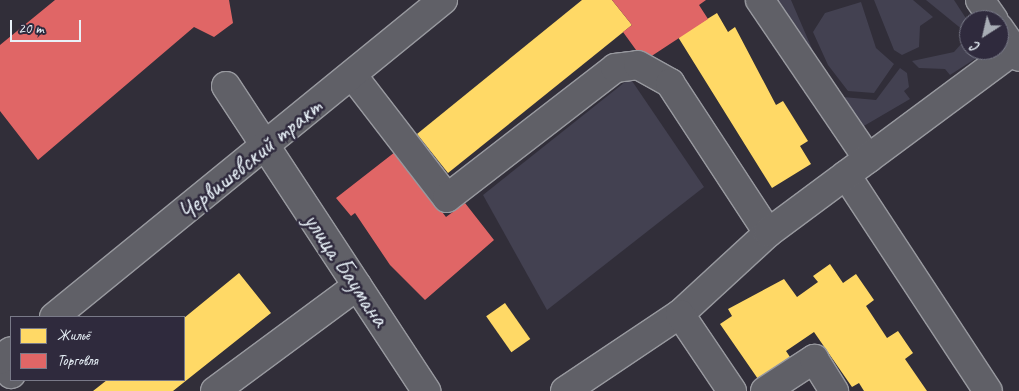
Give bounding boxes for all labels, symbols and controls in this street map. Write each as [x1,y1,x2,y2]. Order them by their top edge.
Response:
scale bar [12,10,84,42]
north arrow [959,10,1009,60]
text: 20 m [18,19,44,38]
text: С [968,38,983,56]
street label: Червишевский тракт [172,93,328,227]
street label: улица Баумана [297,208,395,332]
legend [10,316,185,381]
text: Жильё [57,326,90,345]
text: Торговля [57,351,98,370]

